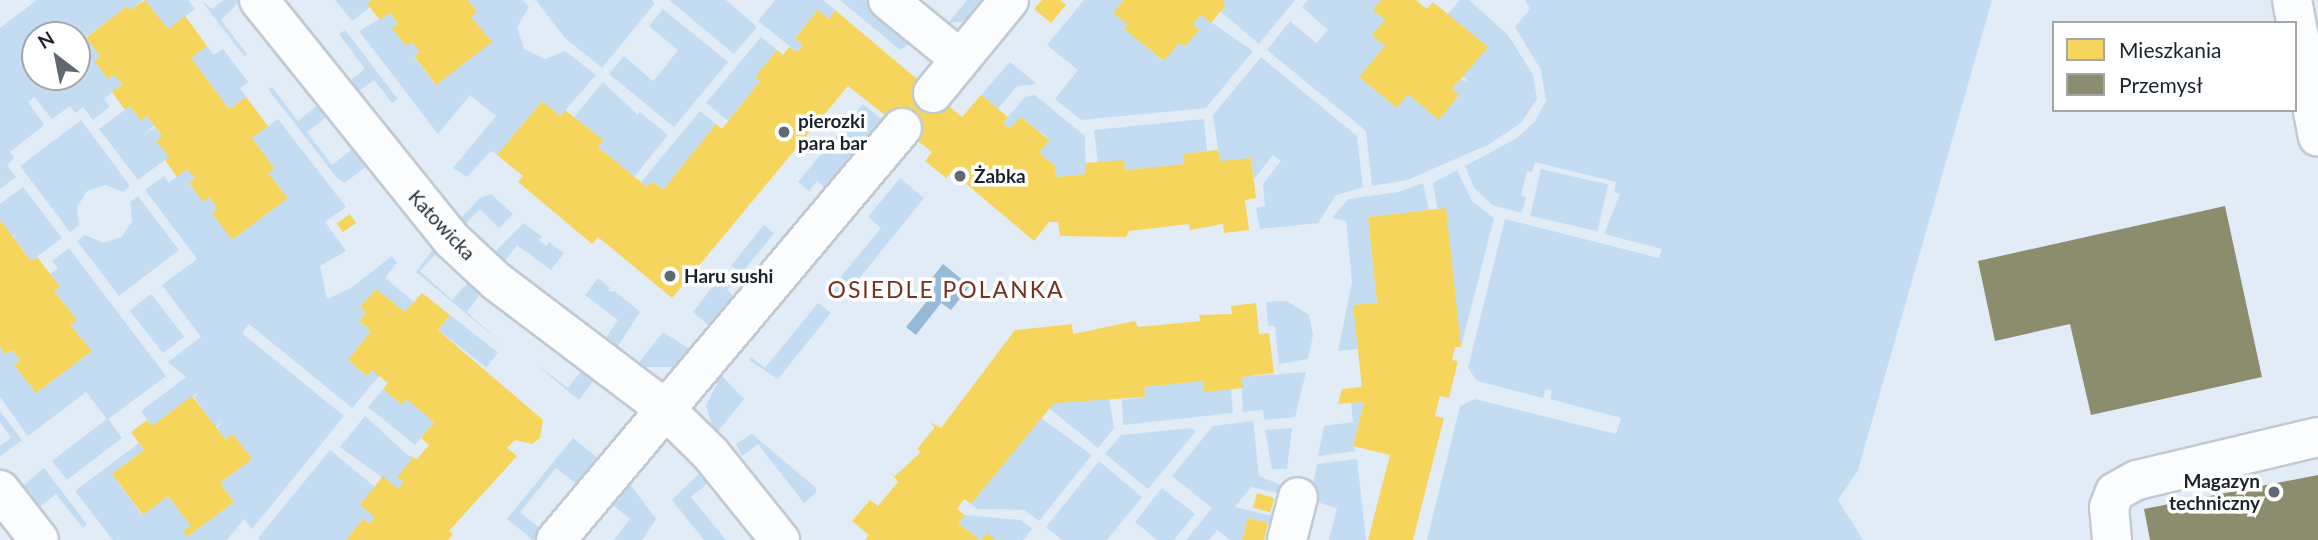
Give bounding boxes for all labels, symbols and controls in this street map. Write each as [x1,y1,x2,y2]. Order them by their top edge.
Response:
north arrow [21,21,91,91]
legend [2052,21,2297,112]
text: N [33,26,58,53]
text: Mieszkania [2119,37,2221,62]
text: Przemysł [2119,72,2203,97]
place label: pierozki para bar [798,110,867,154]
marker: pierozki para bar [776,124,792,140]
place label: Żabka [974,165,1026,187]
marker: Żabka [952,168,968,184]
street label: Katowicka [404,185,480,265]
place label: Haru sushi [684,265,773,287]
marker: Haru sushi [662,268,678,284]
district label: OSIEDLE POLANKA [829,275,1063,303]
place label: Magazyn techniczny [2169,470,2260,514]
marker: Magazyn techniczny [2266,484,2282,500]

